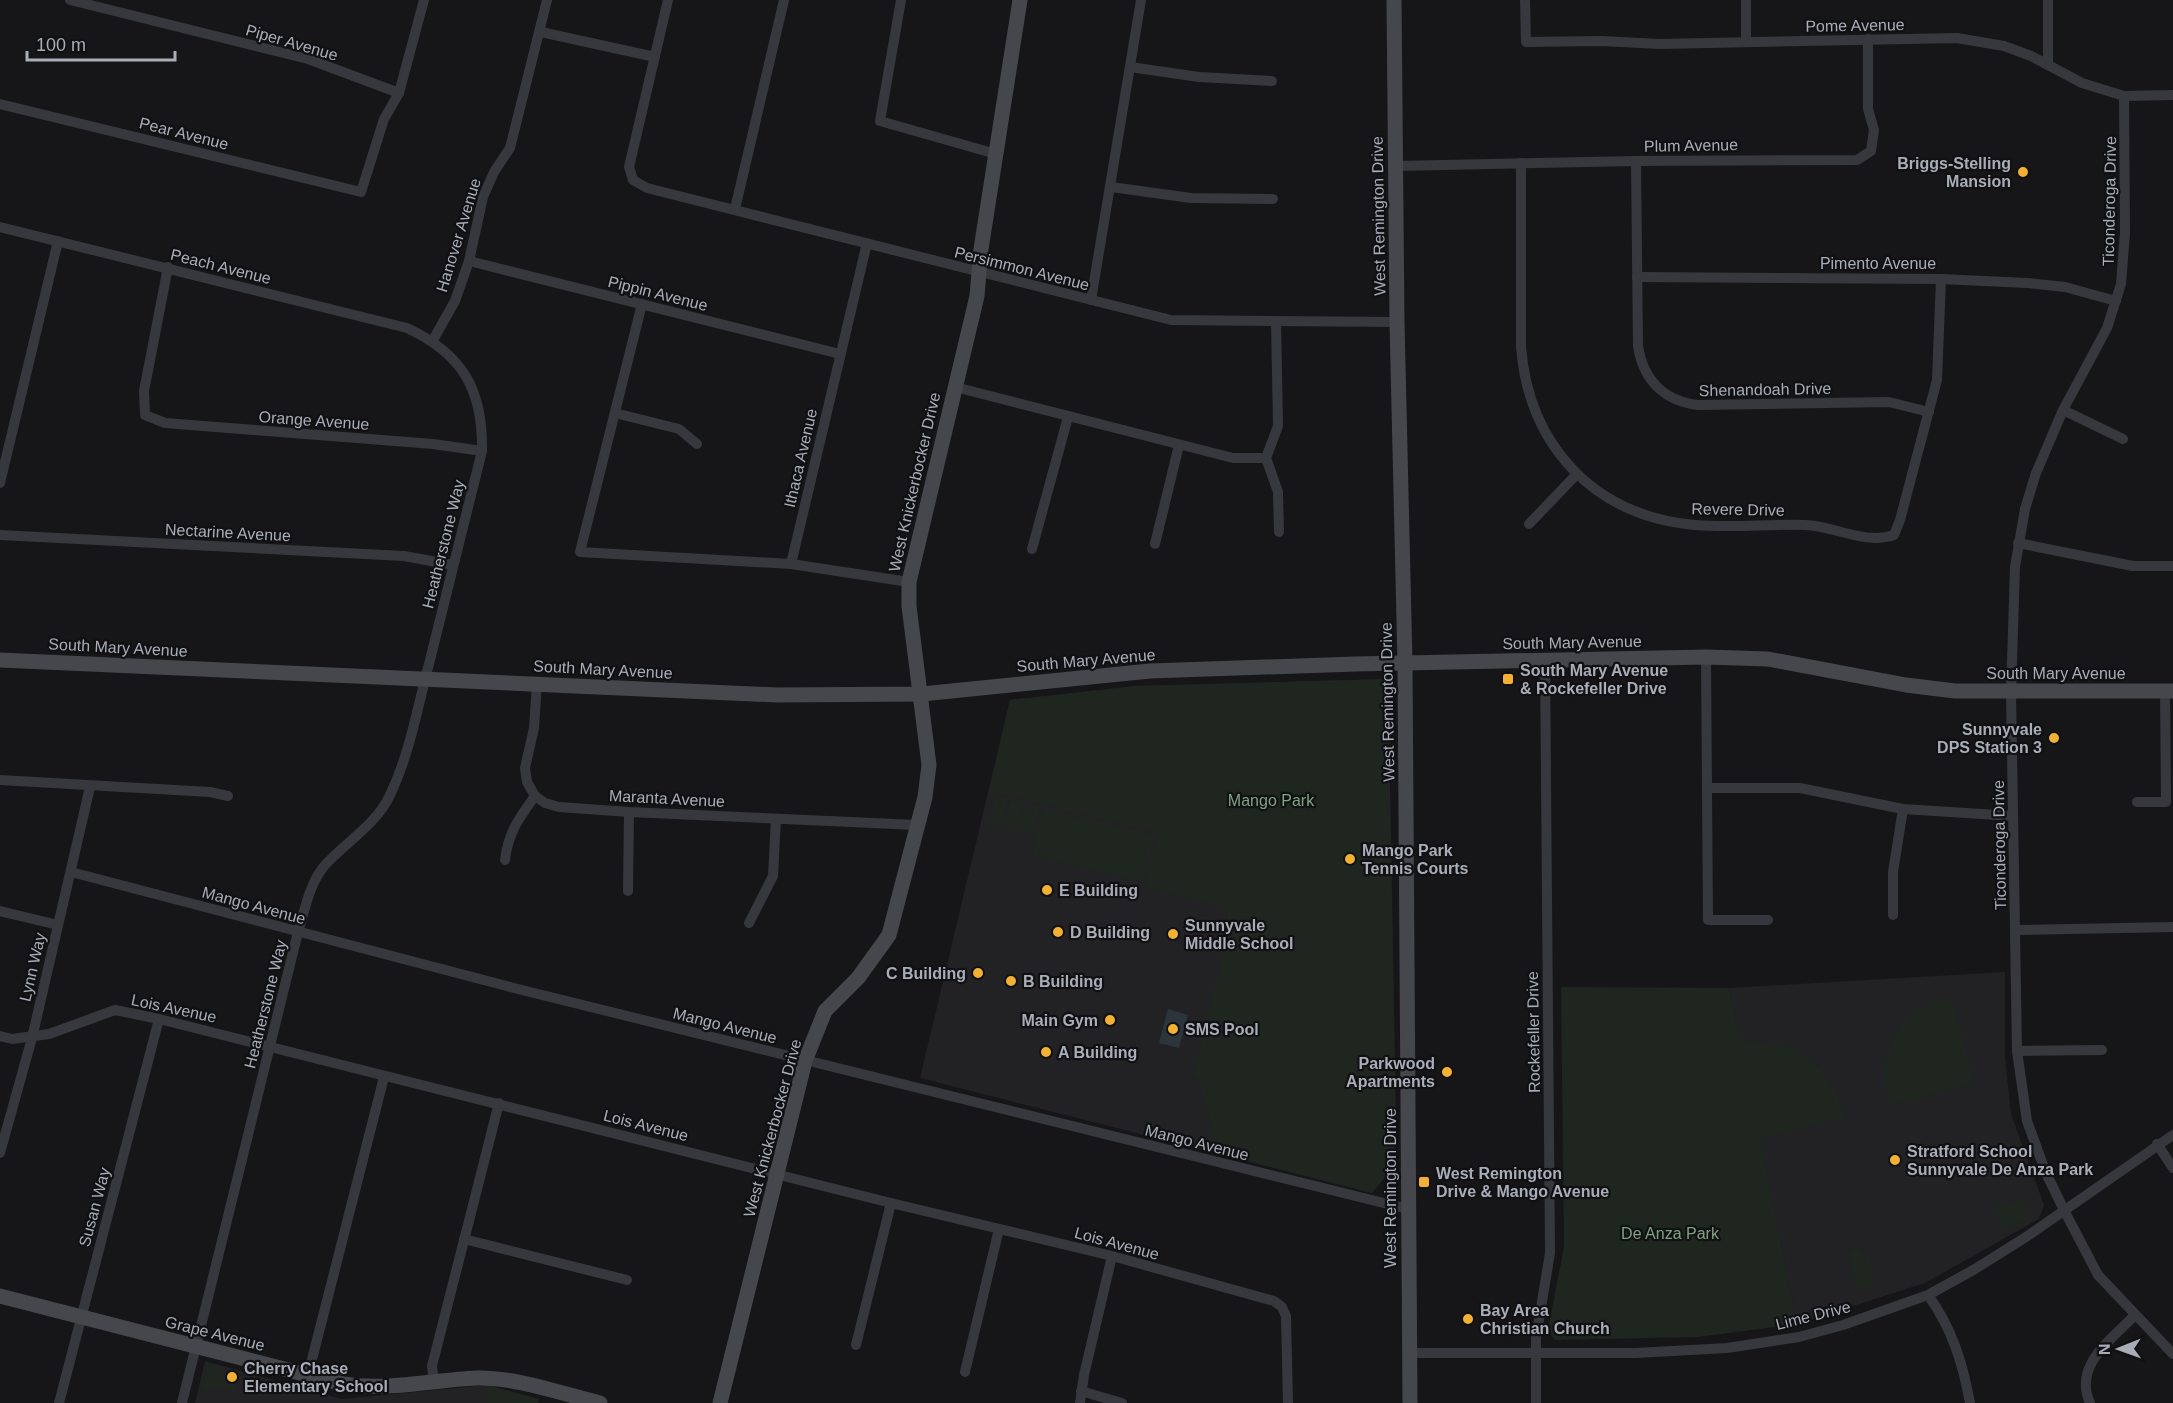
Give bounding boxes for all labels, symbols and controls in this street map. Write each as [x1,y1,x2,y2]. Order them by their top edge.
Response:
street label: Pome Avenue [1805,16,1905,35]
street label: Piper Avenue [244,21,340,64]
scale bar [27,24,176,62]
text: 100 m [36,35,86,55]
street label: Pear Avenue [138,114,230,153]
street label: West Remington Drive [1369,136,1388,296]
street label: Plum Avenue [1644,136,1738,155]
street label: Ticonderoga Drive [2100,136,2119,266]
place label: Briggs-Stelling Mansion [1897,155,2011,190]
marker: Briggs-Stelling Mansion [2016,165,2030,179]
street label: Hanover Avenue [433,176,484,294]
street label: Persimmon Avenue [953,243,1091,294]
street label: Peach Avenue [169,246,273,287]
street label: Pimento Avenue [1820,255,1936,272]
street label: Pippin Avenue [606,273,710,314]
street label: Shenandoah Drive [1699,380,1832,399]
street label: West Knickerbocker Drive [886,391,943,574]
street label: Ithaca Avenue [781,407,820,509]
street label: Orange Avenue [258,408,370,433]
street label: Heatherstone Way [419,478,468,610]
street label: Revere Drive [1691,500,1785,519]
street label: Nectarine Avenue [165,521,291,544]
street label: West Remington Drive [1378,622,1397,782]
street label: South Mary Avenue [1502,633,1642,652]
street label: South Mary Avenue [48,635,188,660]
street label: South Mary Avenue [1016,646,1156,675]
street label: South Mary Avenue [533,657,673,682]
place label: South Mary Avenue & Rockefeller Drive [1520,662,1668,697]
street label: South Mary Avenue [1986,665,2126,682]
marker: South Mary Avenue & Rockefeller Drive [1501,672,1515,686]
place label: Sunnyvale DPS Station 3 [1937,721,2042,756]
marker: Sunnyvale DPS Station 3 [2047,731,2061,745]
street label: Ticonderoga Drive [1990,780,2009,910]
street label: Maranta Avenue [608,787,726,810]
park label: Mango Park [1228,792,1315,809]
place label: Mango Park Tennis Courts [1362,842,1468,877]
marker: Mango Park Tennis Courts [1343,852,1357,866]
place label: E Building [1059,882,1138,899]
street label: Mango Avenue [200,883,308,927]
marker: E Building [1040,883,1054,897]
place label: Sunnyvale Middle School [1185,917,1293,952]
place label: D Building [1070,924,1150,941]
marker: D Building [1051,925,1065,939]
marker: Sunnyvale Middle School [1166,927,1180,941]
street label: Lynn Way [16,931,49,1003]
street label: Heatherstone Way [241,938,290,1070]
place label: C Building [886,965,966,982]
marker: C Building [971,966,985,980]
street label: Rockefeller Drive [1524,971,1543,1093]
place label: B Building [1023,973,1103,990]
marker: B Building [1004,974,1018,988]
street label: Lois Avenue [130,991,218,1026]
street label: Mango Avenue [671,1004,779,1047]
place label: Main Gym [1022,1012,1098,1029]
marker: Main Gym [1103,1013,1117,1027]
place label: SMS Pool [1185,1021,1259,1038]
marker: SMS Pool [1166,1022,1180,1036]
street label: West Knickerbocker Drive [740,1037,804,1219]
place label: A Building [1058,1044,1137,1061]
marker: A Building [1039,1045,1053,1059]
place label: Parkwood Apartments [1346,1055,1435,1090]
marker: Parkwood Apartments [1440,1065,1454,1079]
street label: Lois Avenue [602,1107,690,1144]
street label: West Remington Drive [1382,1108,1399,1268]
street label: Mango Avenue [1143,1121,1251,1164]
place label: Stratford School Sunnyvale De Anza Park [1907,1143,2093,1178]
marker: Stratford School Sunnyvale De Anza Park [1888,1153,1902,1167]
place label: West Remington Drive & Mango Avenue [1436,1165,1609,1200]
street label: Susan Way [76,1166,113,1249]
marker: West Remington Drive & Mango Avenue [1417,1175,1431,1189]
street label: Lois Avenue [1073,1224,1161,1263]
park label: De Anza Park [1621,1225,1720,1242]
street label: Lime Drive [1774,1298,1852,1333]
place label: Bay Area Christian Church [1480,1302,1610,1337]
marker: Bay Area Christian Church [1461,1312,1475,1326]
street label: Grape Avenue [163,1313,267,1354]
north arrow [2089,1319,2149,1379]
text: N [2096,1343,2113,1355]
place label: Cherry Chase Elementary School [244,1360,388,1395]
marker: Cherry Chase Elementary School [225,1370,239,1384]

